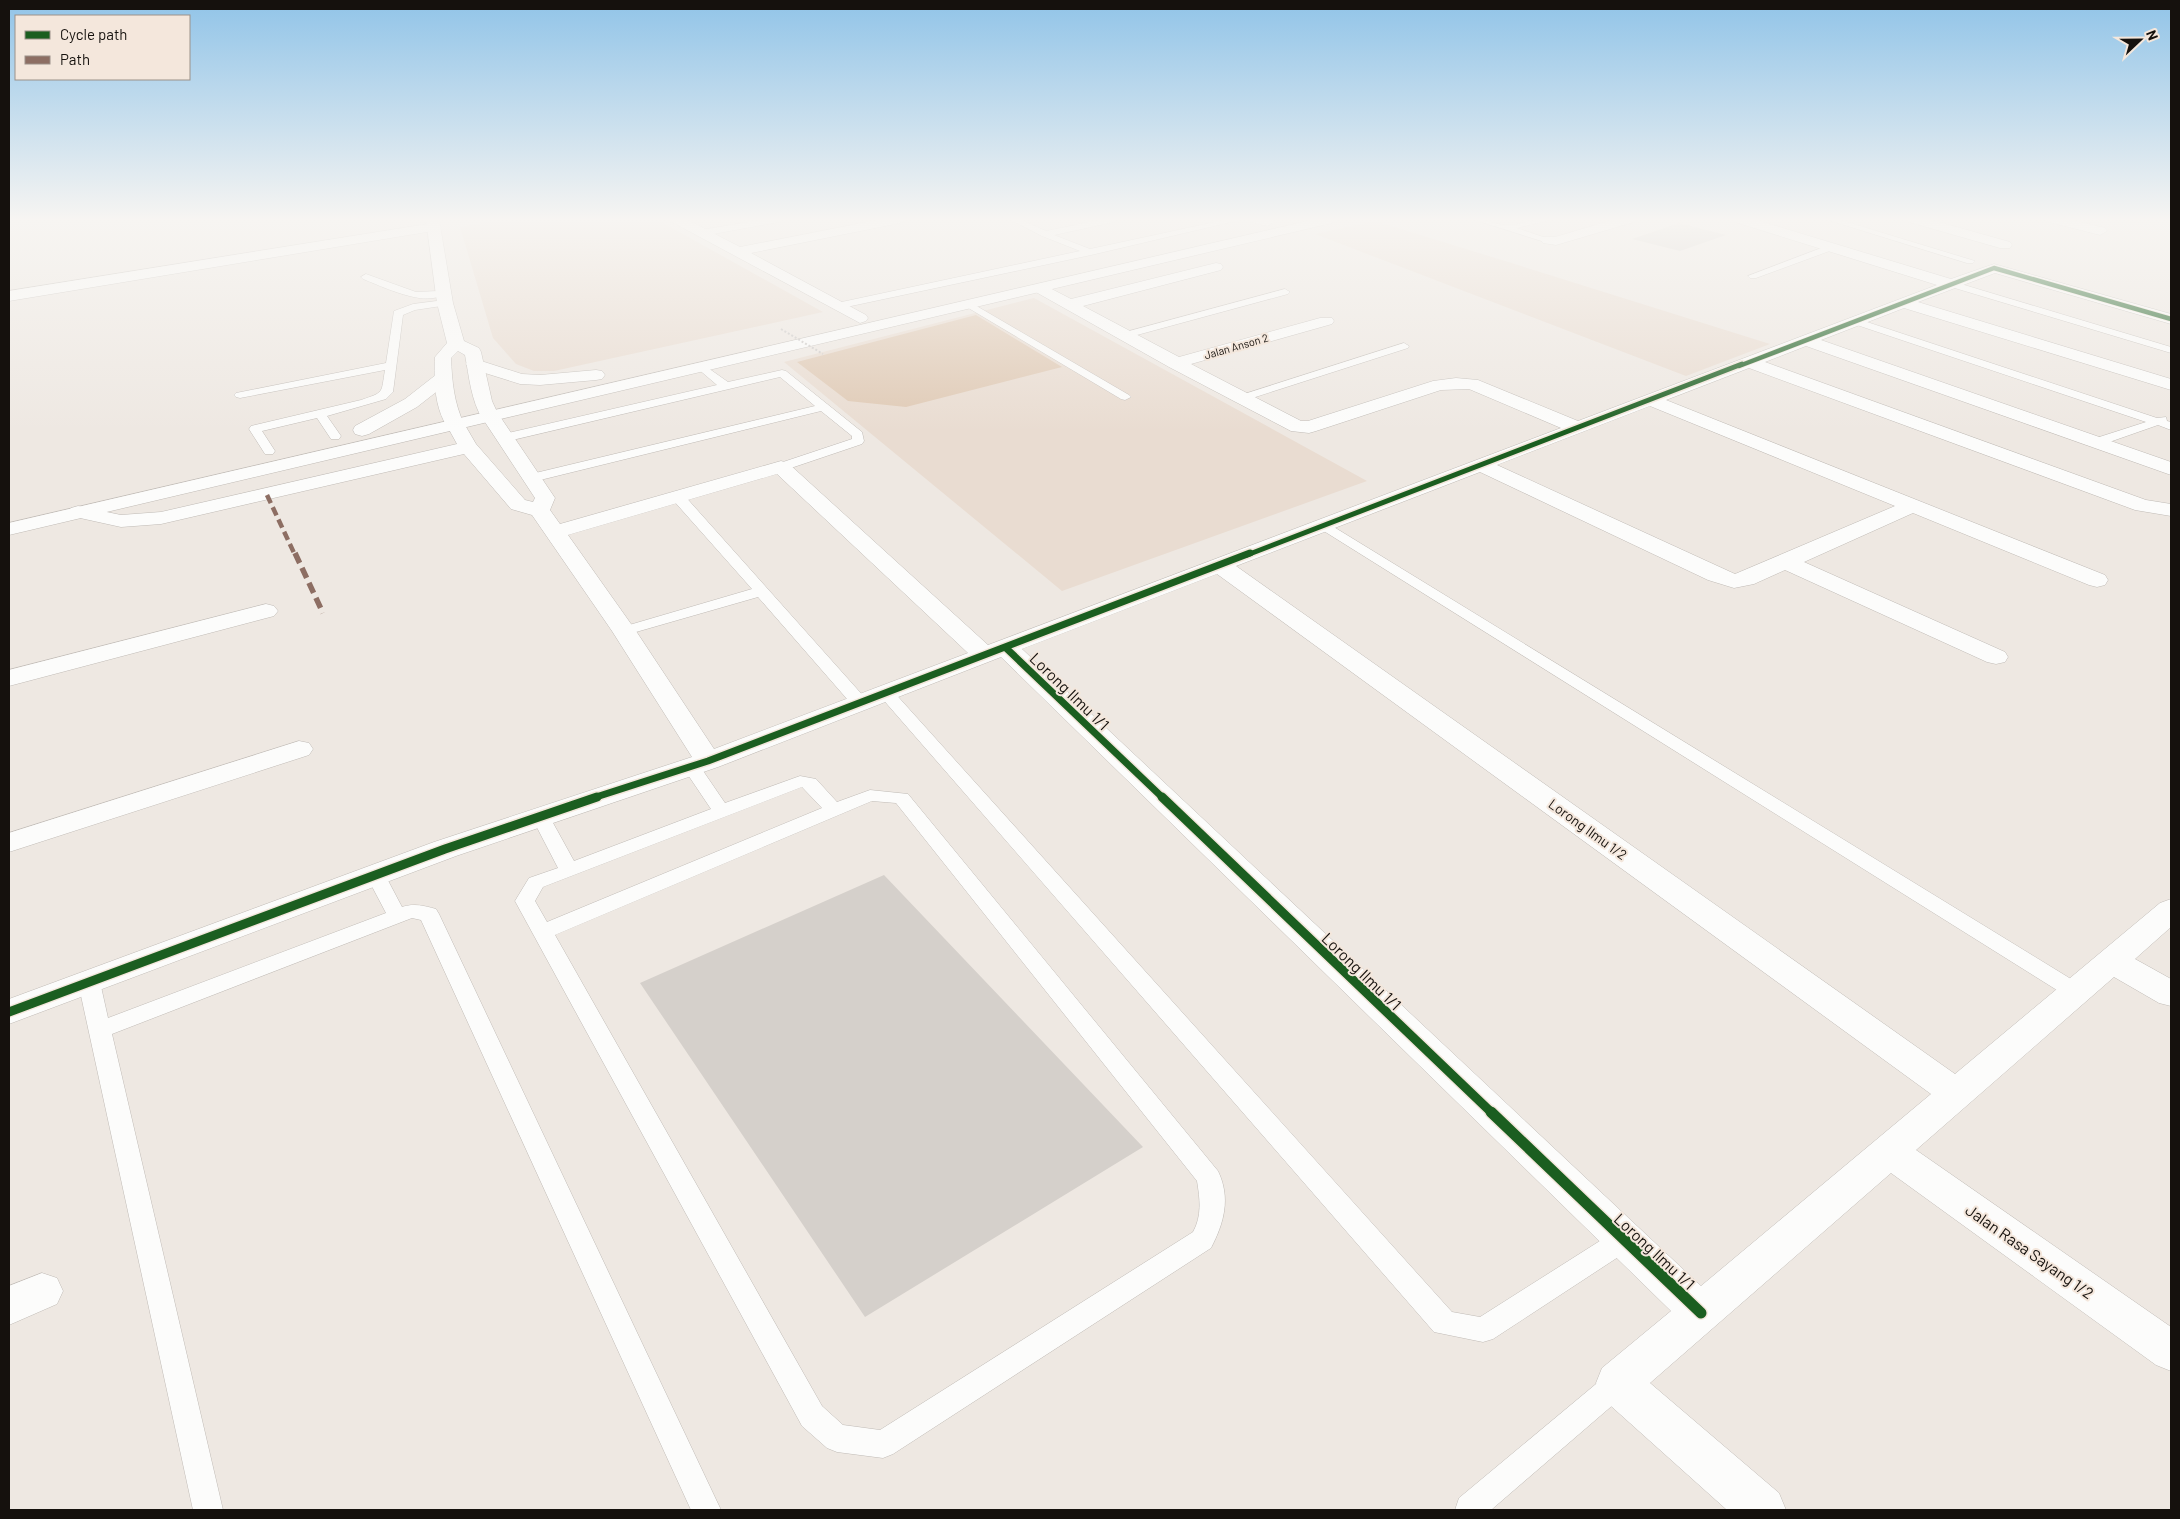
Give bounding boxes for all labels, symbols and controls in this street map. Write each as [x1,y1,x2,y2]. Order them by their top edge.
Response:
legend [15,15,190,80]
north arrow [2115,15,2165,65]
text: Cycle path [60,25,127,43]
text: N [2143,27,2162,42]
text: Path [60,50,90,68]
street label: Jalan Anson 2 [1202,331,1270,361]
street label: Lorong Ilmu 1/1 [1026,648,1114,734]
street label: Lorong Ilmu 1/2 [1545,795,1631,863]
street label: Lorong Ilmu 1/1 [1318,928,1406,1014]
street label: Jalan Rasa Sayang 1/2 [1962,1200,2098,1302]
street label: Lorong Ilmu 1/1 [1611,1209,1699,1293]

